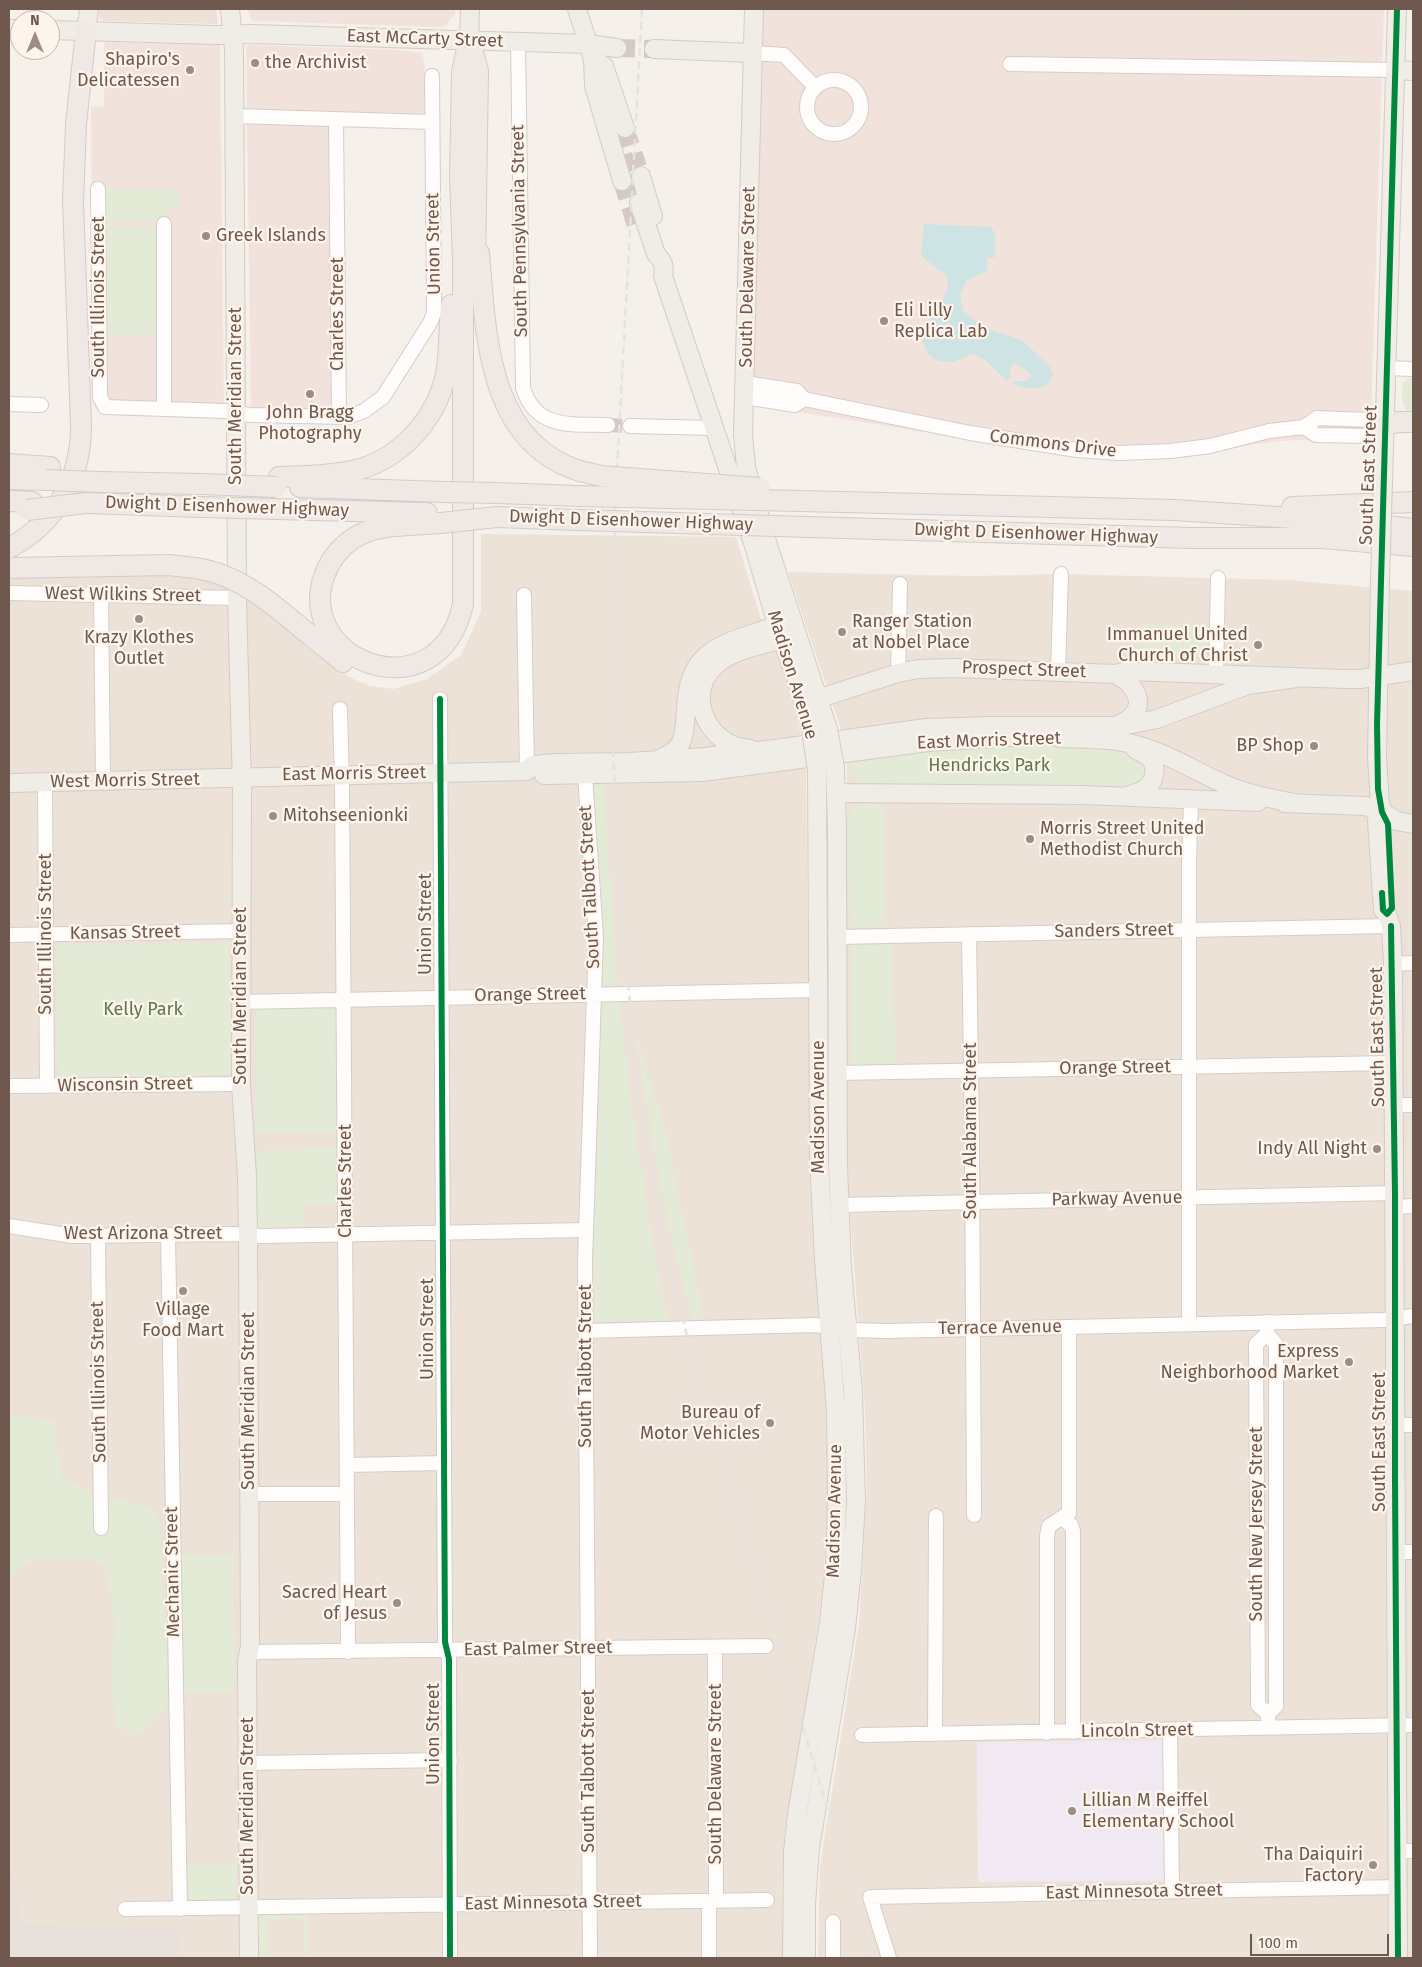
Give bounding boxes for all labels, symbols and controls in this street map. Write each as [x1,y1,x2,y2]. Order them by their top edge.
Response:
north arrow [10,10,60,60]
text: N [30,12,40,29]
street label: East McCarty Street [346,25,504,53]
place label: Shapiro's Delicatessen [77,49,180,92]
place label: the Archivist [265,52,366,74]
marker: the Archivist [249,57,261,69]
marker: Shapiro's Delicatessen [184,64,196,76]
street label: South Pennsylvania Street [507,124,533,338]
street label: South Delaware Street [736,186,760,368]
street label: Union Street [422,193,446,295]
street label: South Illinois Street [88,216,110,378]
place label: Greek Islands [216,225,326,247]
marker: Greek Islands [200,230,212,242]
street label: Charles Street [327,257,349,371]
place label: Eli Lilly Replica Lab [894,300,988,342]
street label: South Meridian Street [225,307,247,485]
marker: Eli Lilly Replica Lab [878,315,890,327]
marker: John Bragg Photography [304,388,316,400]
place label: John Bragg Photography [258,402,362,444]
street label: South East Street [1356,405,1382,545]
street label: Commons Drive [988,426,1118,462]
street label: Dwight D Eisenhower Highway [105,492,349,522]
street label: Dwight D Eisenhower Highway [509,506,753,536]
street label: Dwight D Eisenhower Highway [914,519,1158,549]
street label: West Wilkins Street [45,583,201,607]
street label: Madison Avenue [762,608,822,742]
place label: Ranger Station at Nobel Place [852,611,972,654]
marker: Krazy Klothes Outlet [133,613,145,625]
place label: Immanuel United Church of Christ [1107,624,1248,666]
marker: Ranger Station at Nobel Place [836,626,848,638]
place label: Krazy Klothes Outlet [84,627,194,670]
marker: Immanuel United Church of Christ [1252,639,1264,651]
street label: Prospect Street [961,657,1087,683]
street label: East Morris Street [917,728,1061,754]
place label: BP Shop [1236,735,1304,757]
marker: BP Shop [1308,740,1320,752]
park label: Hendricks Park [928,755,1050,777]
street label: East Morris Street [282,762,426,786]
street label: West Morris Street [50,769,200,793]
place label: Mitohseenionki [283,805,408,827]
street label: South Talbott Street [575,805,605,969]
marker: Mitohseenionki [267,810,279,822]
place label: Morris Street United Methodist Church [1040,818,1205,861]
marker: Morris Street United Methodist Church [1024,833,1036,845]
street label: South Illinois Street [35,853,57,1015]
street label: Union Street [415,873,437,975]
street label: South Meridian Street [230,907,252,1085]
street label: Sanders Street [1054,919,1174,943]
street label: Kansas Street [69,921,181,945]
street label: South East Street [1366,967,1390,1107]
street label: Orange Street [474,983,586,1007]
park label: Kelly Park [103,999,183,1021]
street label: Madison Avenue [808,1040,830,1174]
street label: South Alabama Street [960,1042,982,1220]
street label: Orange Street [1059,1056,1171,1080]
street label: Wisconsin Street [57,1073,193,1097]
street label: Charles Street [335,1124,357,1238]
place label: Indy All Night [1257,1138,1367,1160]
marker: Indy All Night [1371,1143,1383,1155]
street label: Parkway Avenue [1051,1187,1183,1211]
street label: West Arizona Street [64,1223,222,1245]
street label: Union Street [417,1278,439,1380]
street label: South Talbott Street [575,1284,597,1448]
marker: Village Food Mart [177,1285,189,1297]
place label: Village Food Mart [142,1299,224,1342]
street label: South Illinois Street [87,1301,111,1463]
street label: South Meridian Street [238,1312,260,1490]
street label: Terrace Avenue [938,1316,1062,1340]
place label: Express Neighborhood Market [1161,1341,1339,1384]
marker: Express Neighborhood Market [1343,1356,1355,1368]
street label: South East Street [1369,1372,1391,1512]
place label: Bureau of Motor Vehicles [640,1402,760,1445]
marker: Bureau of Motor Vehicles [764,1417,776,1429]
street label: South New Jersey Street [1246,1427,1268,1621]
street label: Madison Avenue [823,1444,847,1578]
street label: Mechanic Street [161,1507,185,1637]
place label: Sacred Heart of Jesus [282,1582,387,1625]
marker: Sacred Heart of Jesus [391,1597,403,1609]
street label: East Palmer Street [463,1637,613,1661]
street label: Union Street [423,1683,445,1785]
street label: South Delaware Street [705,1683,727,1865]
street label: South Talbott Street [578,1689,600,1853]
street label: South Meridian Street [237,1717,259,1895]
street label: Lincoln Street [1080,1719,1194,1743]
place label: Lillian M Reiffel Elementary School [1082,1790,1234,1832]
marker: Lillian M Reiffel Elementary School [1066,1805,1078,1817]
place label: Tha Daiquiri Factory [1264,1844,1363,1886]
marker: Tha Daiquiri Factory [1367,1859,1379,1871]
street label: East Minnesota Street [1045,1880,1223,1904]
street label: East Minnesota Street [464,1891,642,1915]
scale bar [1252,1924,1391,1956]
text: 100 m [1258,1934,1298,1952]

